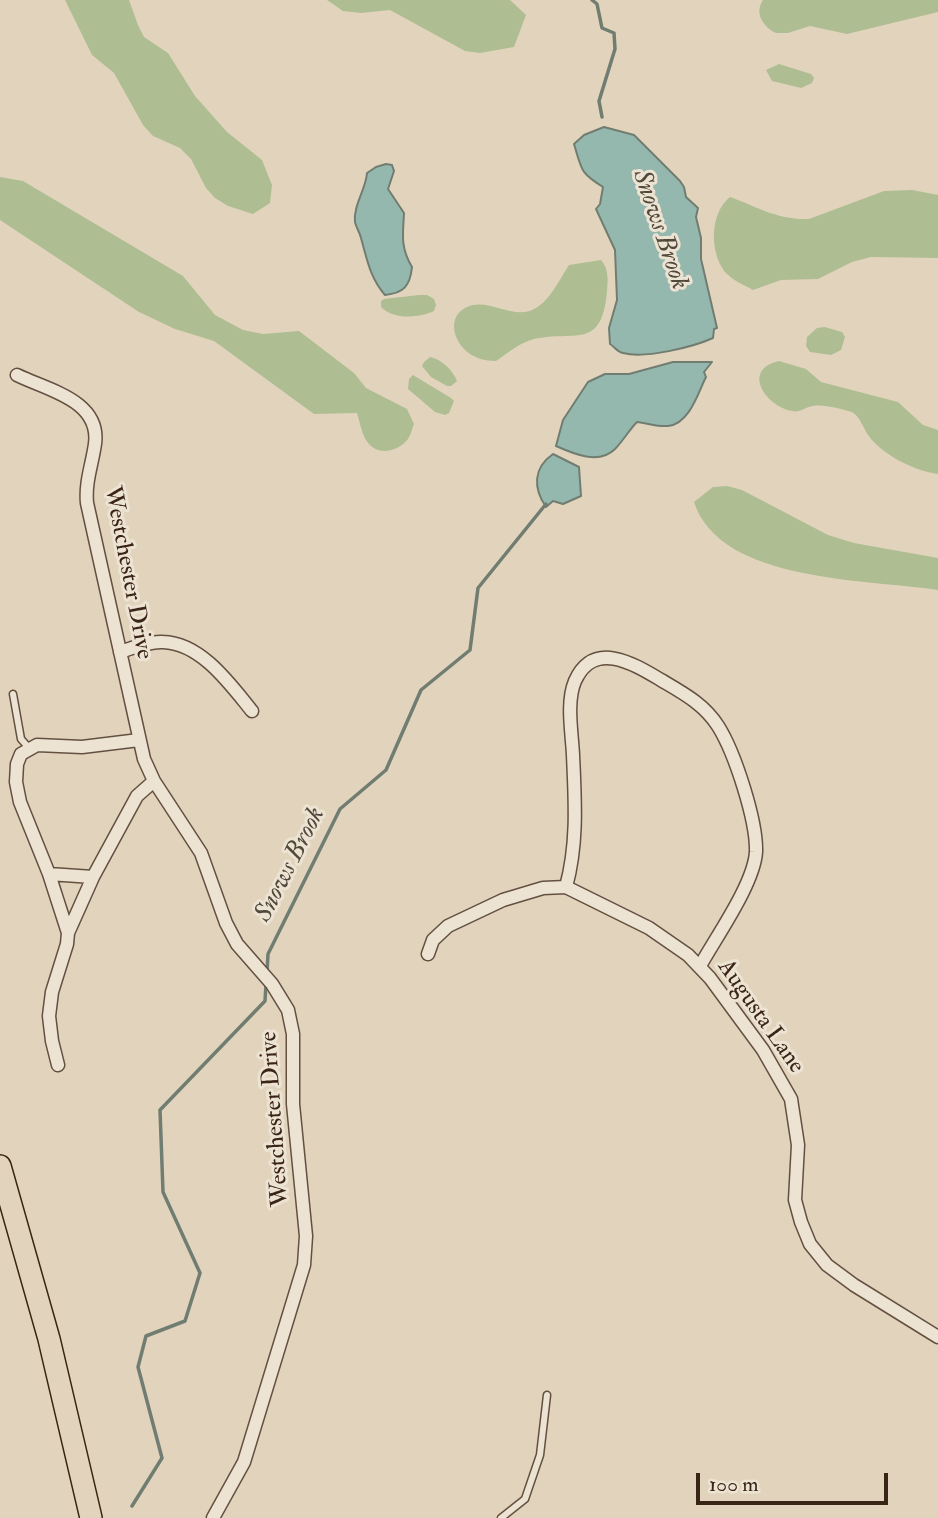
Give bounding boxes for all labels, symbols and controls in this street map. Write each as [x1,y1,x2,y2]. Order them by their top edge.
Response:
water label: Snows Brook [624,166,694,294]
street label: Westchester Drive [96,484,158,662]
water label: Snows Brook [249,802,333,928]
street label: Augusta Lane [710,954,810,1080]
street label: Westchester Drive [256,1030,296,1208]
scale bar [700,1458,892,1502]
text: 100 m [709,1471,759,1498]

